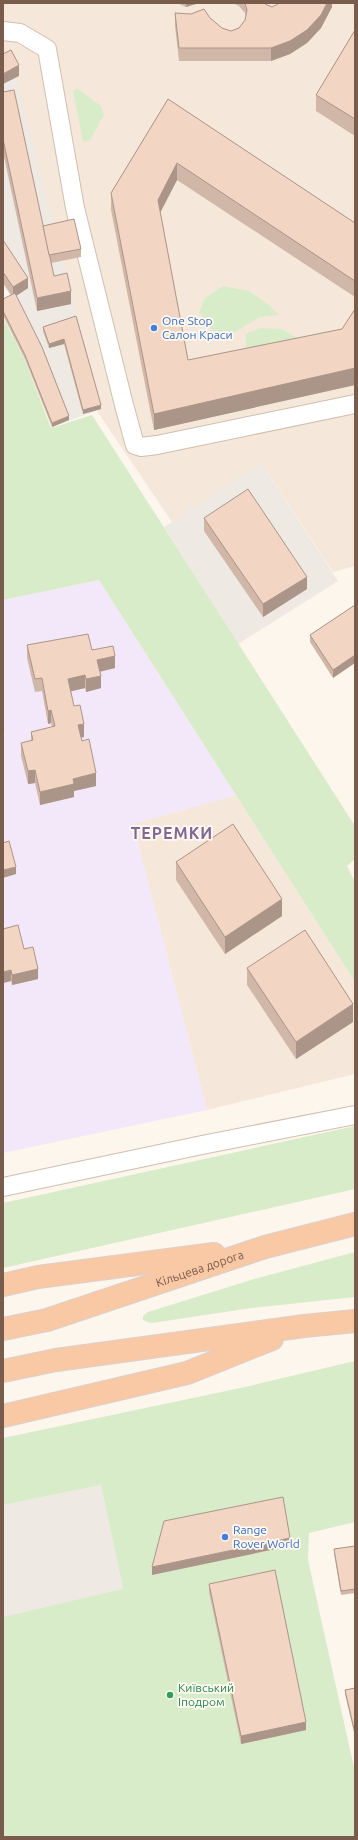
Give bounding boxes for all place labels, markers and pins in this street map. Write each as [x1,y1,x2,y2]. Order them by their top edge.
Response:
place label: One Stop Салон Краси [162,314,233,341]
marker: One Stop Салон Краси [149,323,159,333]
place label: Range Rover World [233,1523,300,1550]
marker: Range Rover World [220,1532,230,1542]
place label: Київський Іподром [178,1681,234,1708]
marker: Київський Іподром [165,1690,175,1700]

